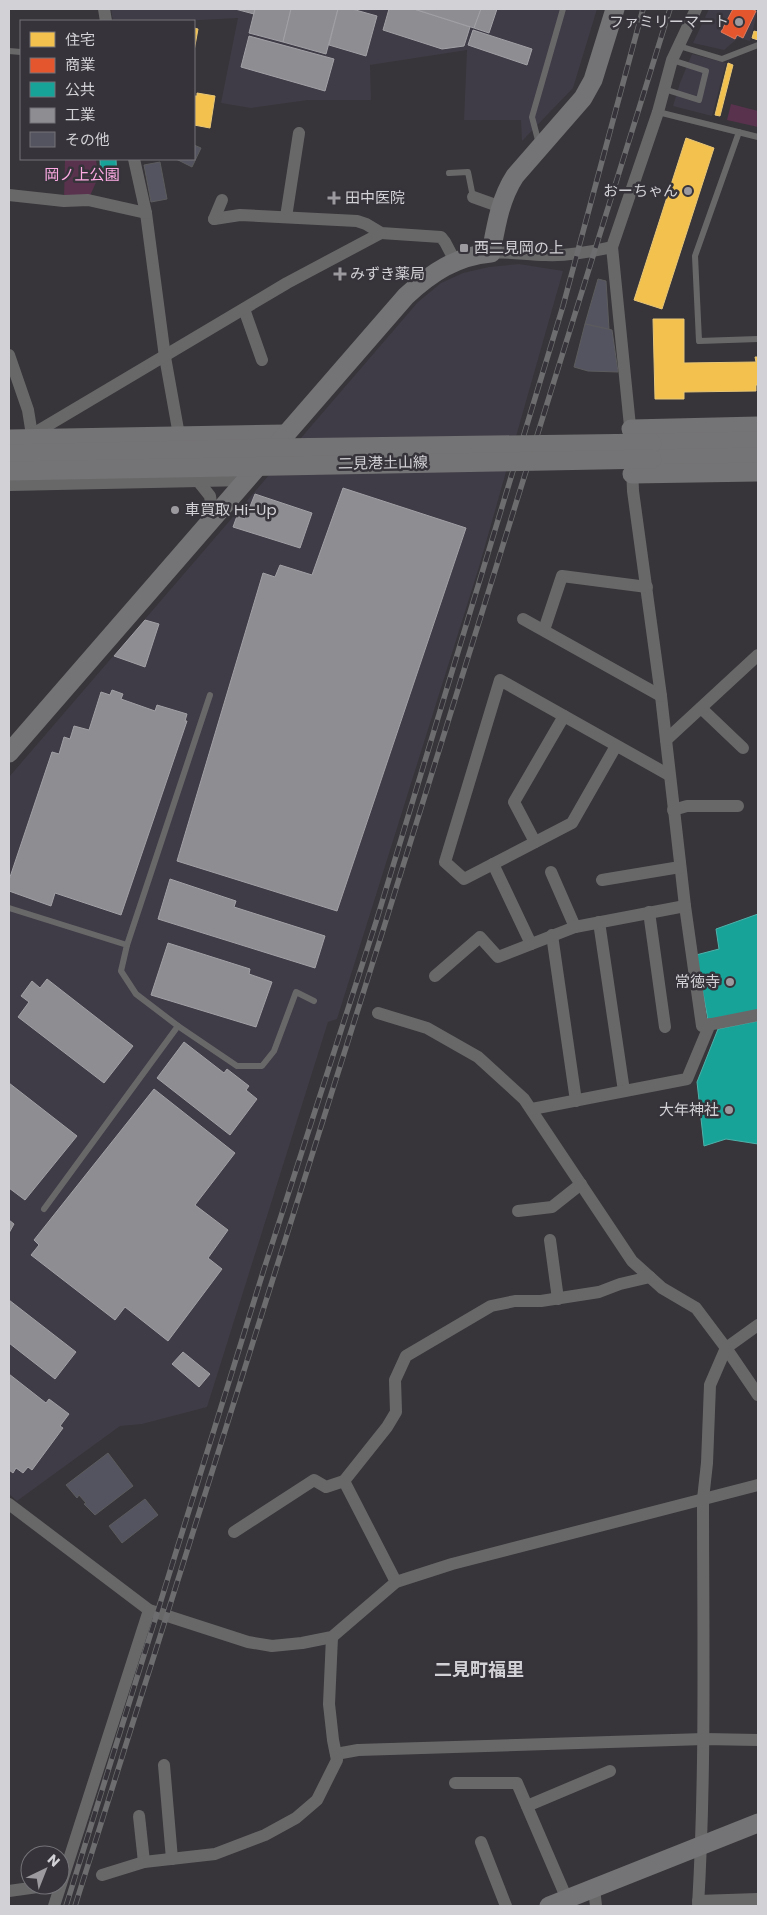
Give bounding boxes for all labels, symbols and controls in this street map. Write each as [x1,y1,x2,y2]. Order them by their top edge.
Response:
place label: ファミリーマート [609,11,729,32]
marker: ファミリーマート [733,16,745,28]
legend [20,20,195,160]
text: 住宅 [65,29,95,50]
text: 商業 [65,54,95,75]
text: 公共 [65,79,95,100]
text: 工業 [65,104,95,125]
text: その他 [65,129,110,150]
park label: 岡ノ上公園 [44,164,120,185]
place label: おーちゃん [603,180,678,201]
marker: おーちゃん [682,185,694,197]
place label: 田中医院 [345,187,405,208]
marker: 田中医院 [327,191,341,205]
place label: 西二見岡の上 [474,237,564,258]
marker: 西二見岡の上 [458,242,470,254]
place label: みずき薬局 [350,263,425,284]
marker: みずき薬局 [334,268,346,280]
street label: 二見港土山線 [338,451,428,474]
place label: 車買取 Hi-Up [185,499,277,520]
marker: 車買取 Hi-Up [169,504,181,516]
place label: 常徳寺 [675,971,720,992]
marker: 常徳寺 [724,976,736,988]
place label: 大年神社 [659,1099,719,1120]
marker: 大年神社 [723,1104,735,1116]
district label: 二見町福里 [434,1657,524,1682]
north arrow [20,1845,70,1895]
text: N [43,1850,65,1871]

